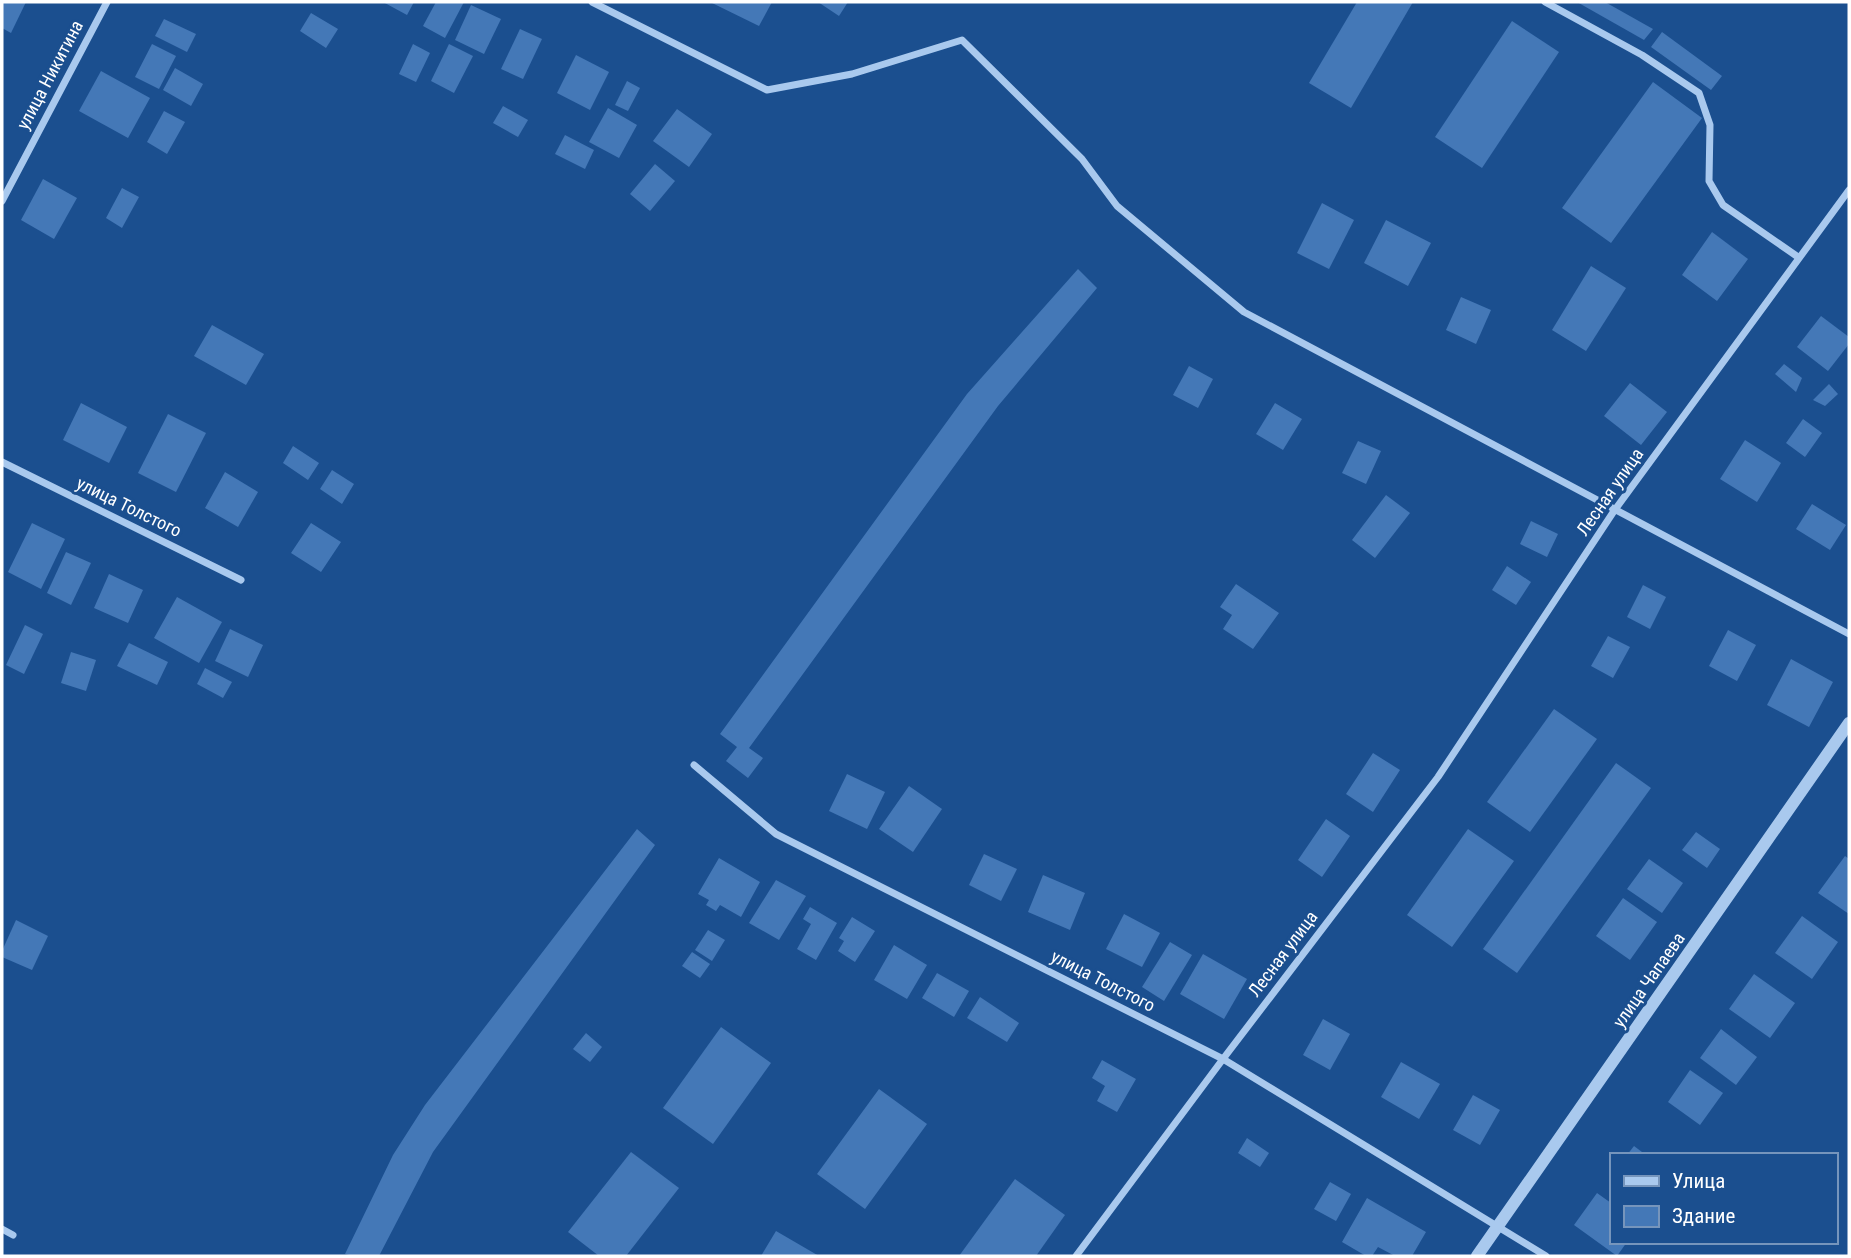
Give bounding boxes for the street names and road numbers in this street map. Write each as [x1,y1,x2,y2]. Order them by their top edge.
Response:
street label: улица Никитина [12,17,87,133]
street label: Лесная улица [1572,444,1647,540]
street label: улица Толстого [73,472,185,541]
street label: Лесная улица [1244,907,1322,1001]
street label: улица Чапаева [1608,928,1689,1031]
street label: улица Толстого [1048,945,1159,1016]

